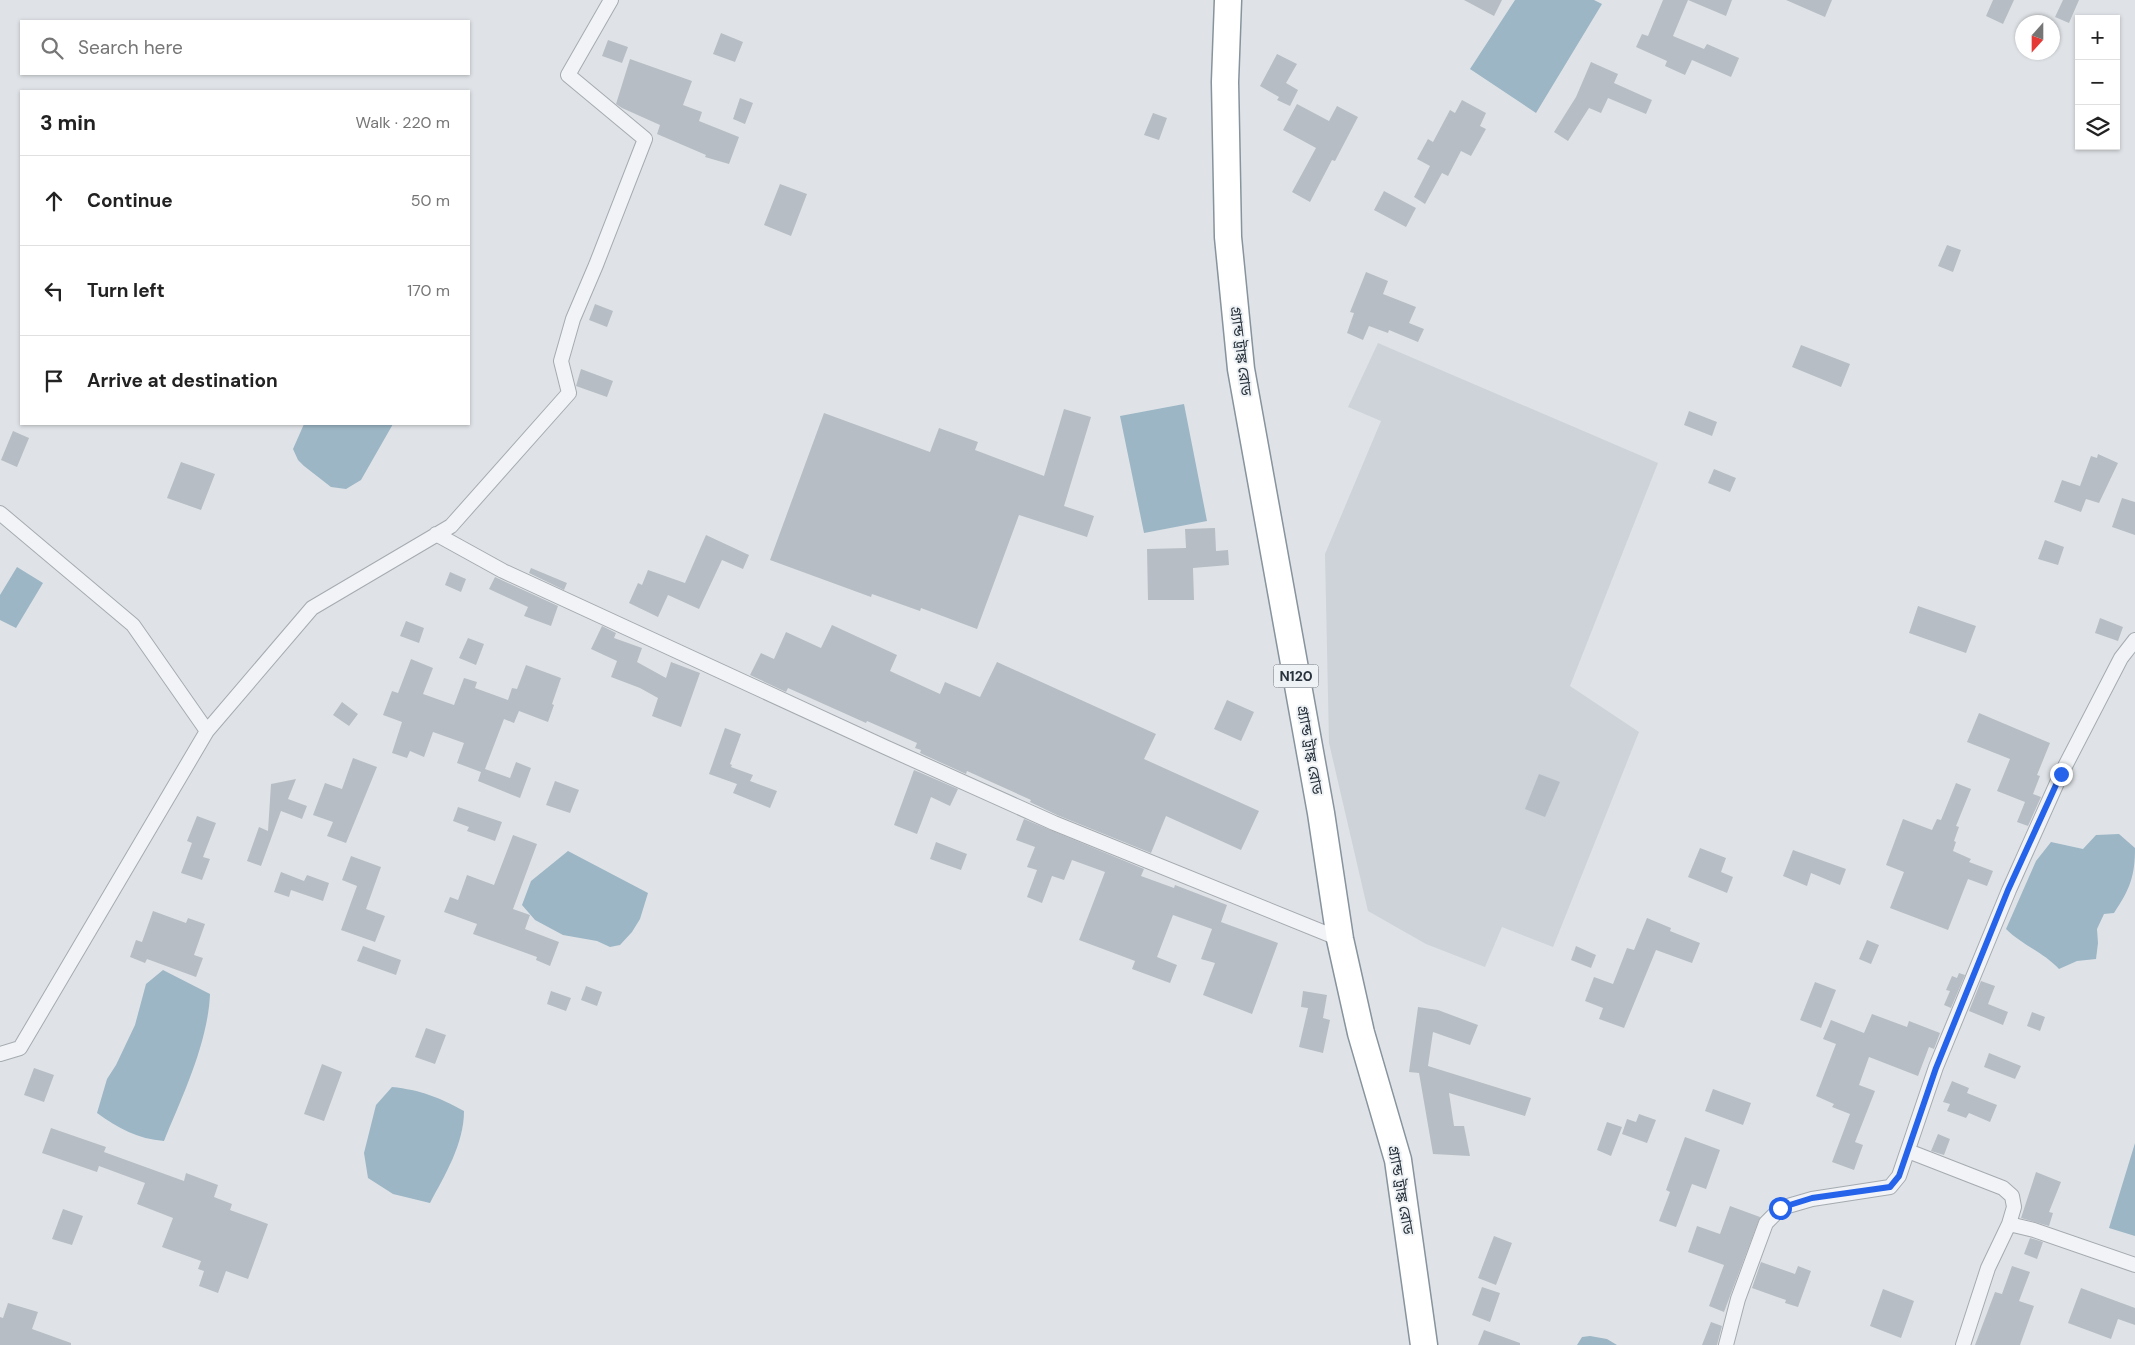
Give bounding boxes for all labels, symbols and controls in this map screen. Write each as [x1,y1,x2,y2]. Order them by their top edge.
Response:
north arrow [2015,15,2060,60]
map controls [2075,15,2120,150]
button: + [2075,15,2120,60]
search box [20,20,470,75]
icon: search [38,34,66,62]
text: Search here [78,35,183,60]
button: − [2075,60,2120,105]
button: layers [2075,105,2120,150]
text: 3 min [40,109,96,137]
text: Walk · 220 m [356,112,450,133]
icon: ahead [40,187,68,215]
text: Continue [87,188,173,213]
text: 50 m [411,190,450,211]
icon: left [40,277,68,305]
text: Turn left [87,278,165,303]
text: 170 m [407,280,450,301]
street label: গ্র্যান্ড ট্রাঙ্ক রোড [1226,305,1256,397]
icon: arrive [40,367,68,395]
text: Arrive at destination [87,368,278,393]
road number: N120 [1274,664,1318,688]
street label: গ্র্যান্ড ট্রাঙ্ক রোড [1292,704,1328,796]
route end [2050,763,2073,786]
street label: গ্র্যান্ড ট্রাঙ্ক রোড [1383,1144,1419,1236]
route start [1769,1197,1792,1220]

